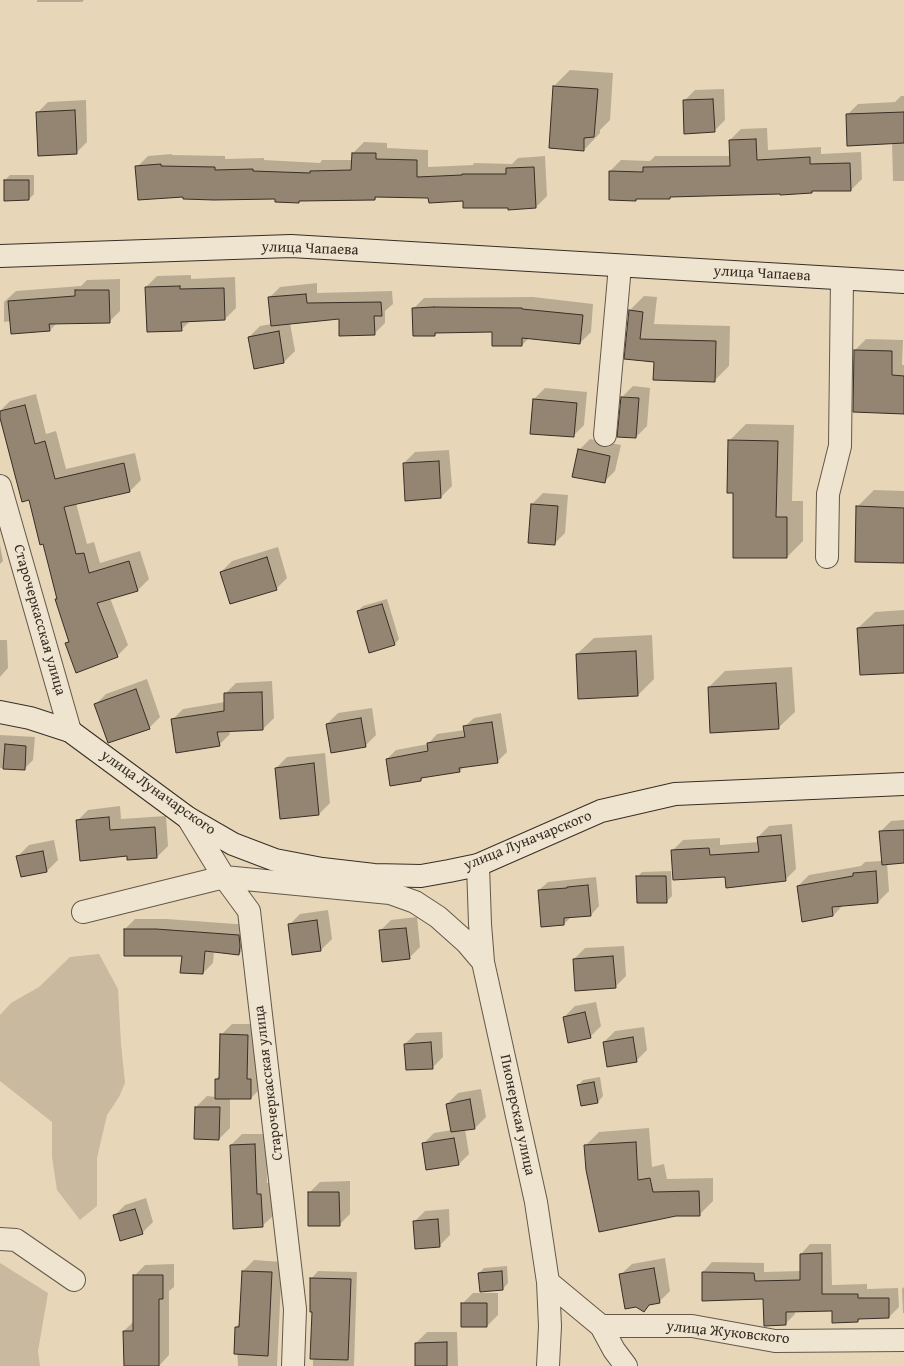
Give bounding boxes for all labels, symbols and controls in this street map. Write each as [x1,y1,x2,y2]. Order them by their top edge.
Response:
street label: улица Чапаева [261,238,359,260]
street label: улица Чапаева [713,262,811,286]
street label: Старочеркасская улица [9,542,69,698]
street label: улица Луначарского [97,747,219,839]
street label: улица Луначарского [461,807,595,875]
street label: Старочеркасская улица [251,1004,287,1162]
street label: Пионерская улица [495,1053,539,1177]
street label: улица Жуковского [666,1318,790,1348]

